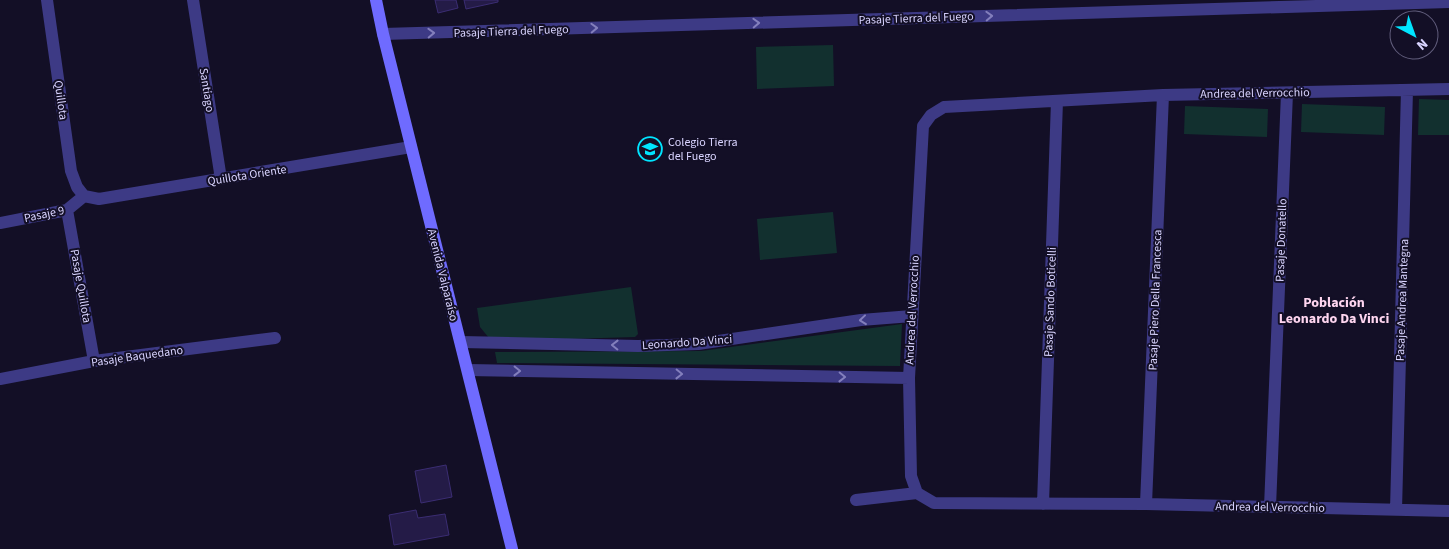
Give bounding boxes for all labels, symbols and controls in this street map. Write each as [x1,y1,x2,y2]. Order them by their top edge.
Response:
street label: Pasaje Tierra del Fuego [858,8,974,29]
north arrow [1389,10,1439,60]
one-way arrow [985,11,993,21]
one-way arrow [752,18,760,28]
street label: Pasaje Tierra del Fuego [453,21,569,42]
one-way arrow [590,23,598,33]
one-way arrow [428,28,436,38]
text: N [1412,33,1432,55]
street label: Santiago [195,67,218,113]
street label: Quillota [49,79,72,121]
street label: Andrea del Verrocchio [1200,84,1310,103]
place label: Colegio Tierra del Fuego [668,134,738,165]
school or university icon: Colegio Tierra del Fuego [637,136,663,162]
street label: Quillota Oriente [206,161,288,190]
street label: Pasaje Donatello [1272,198,1291,282]
street label: Pasaje 9 [22,202,66,227]
street label: Avenida Valparaíso [423,227,462,323]
street label: Pasaje Piero Della Francesca [1145,229,1166,371]
street label: Pasaje Andrea Mantegna [1392,239,1413,362]
street label: Pasaje Sando Boticelli [1040,247,1061,357]
street label: Pasaje Quillota [66,248,95,324]
street label: Andrea del Verrocchio [901,255,924,365]
district label: Población Leonardo Da Vinci [1279,293,1389,329]
one-way arrow [859,314,867,325]
street label: Leonardo Da Vinci [641,331,733,354]
one-way arrow [611,340,619,351]
street label: Pasaje Baquedano [90,342,184,371]
one-way arrow [513,365,521,376]
one-way arrow [675,368,683,379]
one-way arrow [838,371,846,382]
street label: Andrea del Verrocchio [1215,498,1325,517]

